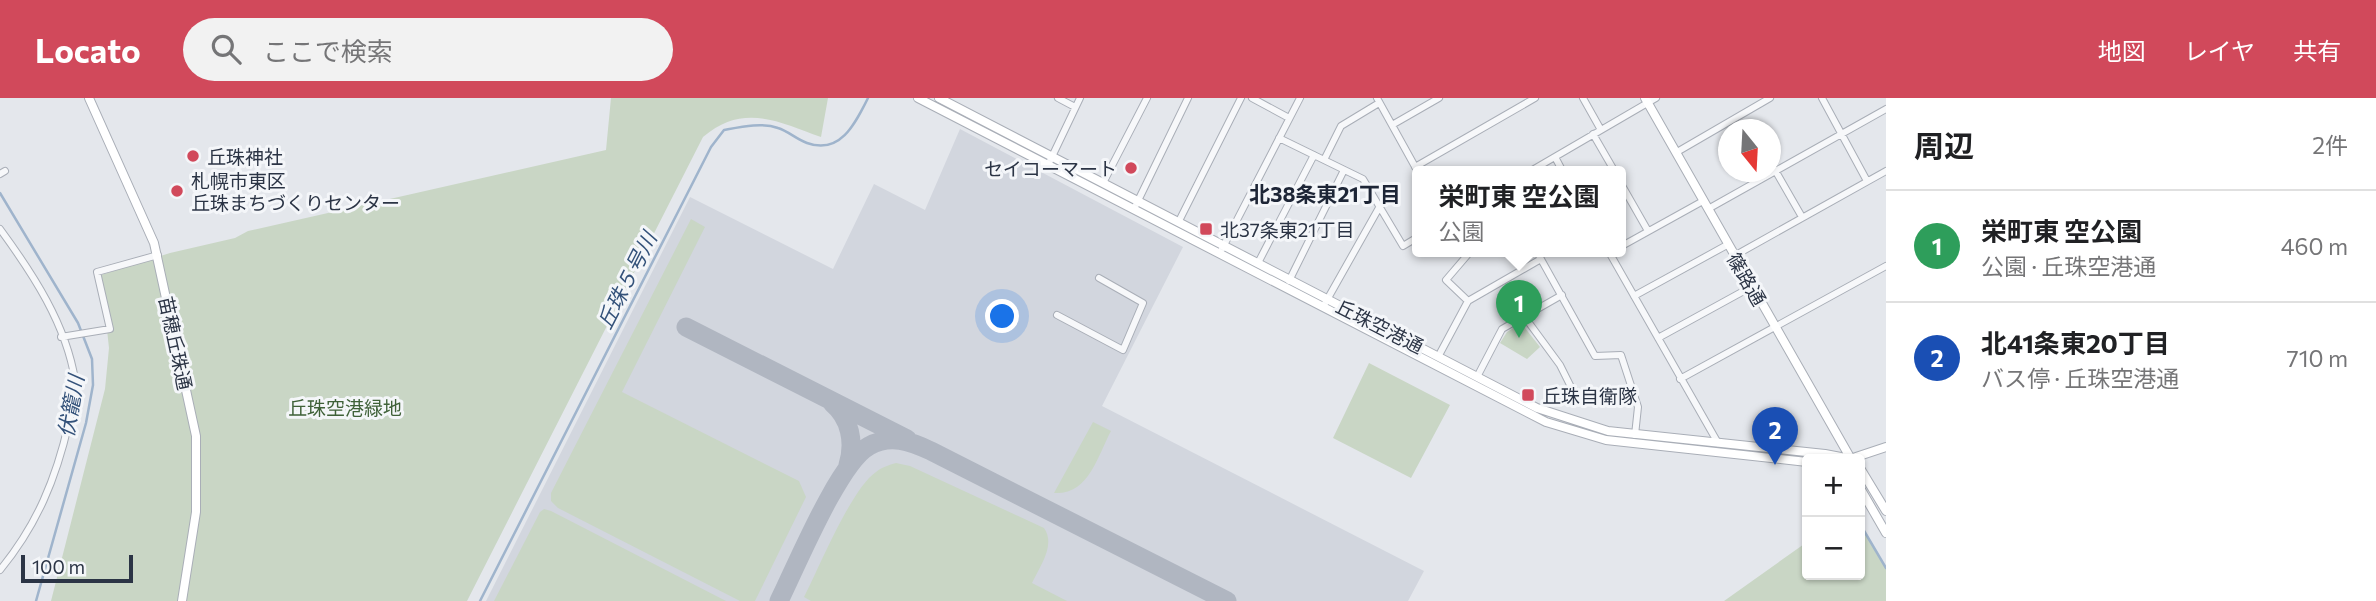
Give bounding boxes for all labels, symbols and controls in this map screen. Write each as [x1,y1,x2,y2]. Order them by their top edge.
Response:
search box [183,18,673,81]
text: Locato [35,29,141,70]
icon: search [207,30,245,68]
text: ここで検索 [263,35,393,66]
text: 地図 [2098,36,2146,65]
text: レイヤ [2184,36,2255,65]
text: 共有 [2293,36,2341,65]
north arrow [1718,119,1781,182]
text: 周辺 [1914,126,1974,163]
text: 2件 [2312,131,2348,159]
place label: 丘珠神社 [207,145,283,168]
marker: 丘珠神社 [185,148,201,164]
place label: セイコーマート [984,157,1117,180]
marker: セイコーマート [1123,160,1139,176]
popup [1412,166,1626,257]
place label: 札幌市東区 丘珠まちづくりセンター [191,169,400,214]
text: 栄町東 空公園 [1439,180,1599,211]
district label: 北38条東21丁目 [1249,181,1401,206]
marker: 札幌市東区 丘珠まちづくりセンター [169,183,185,199]
text: 栄町東 空公園 [1981,215,2142,246]
text: 公園 [1439,217,1485,245]
place label: 北37条東21丁目 [1220,218,1354,241]
marker: 北37条東21丁目 [1198,221,1214,237]
water label: 丘珠５号川 [591,226,662,332]
text: 1 [1932,232,1942,260]
text: 460 m [2281,232,2348,260]
street label: 篠路通 [1723,249,1771,309]
text: 公園 · 丘珠空港通 [1981,252,2156,280]
pin: 1 [1496,280,1542,338]
street label: 苗穂丘珠通 [155,294,197,392]
street label: 丘珠空港通 [1332,294,1428,358]
your location [985,299,1019,333]
text: 北41条東20丁目 [1981,327,2170,358]
text: 2 [1930,344,1944,372]
text: 710 m [2287,344,2348,372]
text: バス停 · 丘珠空港通 [1981,364,2179,392]
water label: 伏籠川 [52,371,88,439]
place label: 丘珠自衛隊 [1542,384,1637,407]
marker: 丘珠自衛隊 [1520,387,1536,403]
park label: 丘珠空港緑地 [288,396,402,419]
pin: 2 [1752,407,1798,465]
map controls [1802,454,1865,580]
button: + [1802,454,1865,517]
button: − [1802,517,1865,580]
scale bar [21,552,133,584]
text: 100 m [32,555,85,578]

